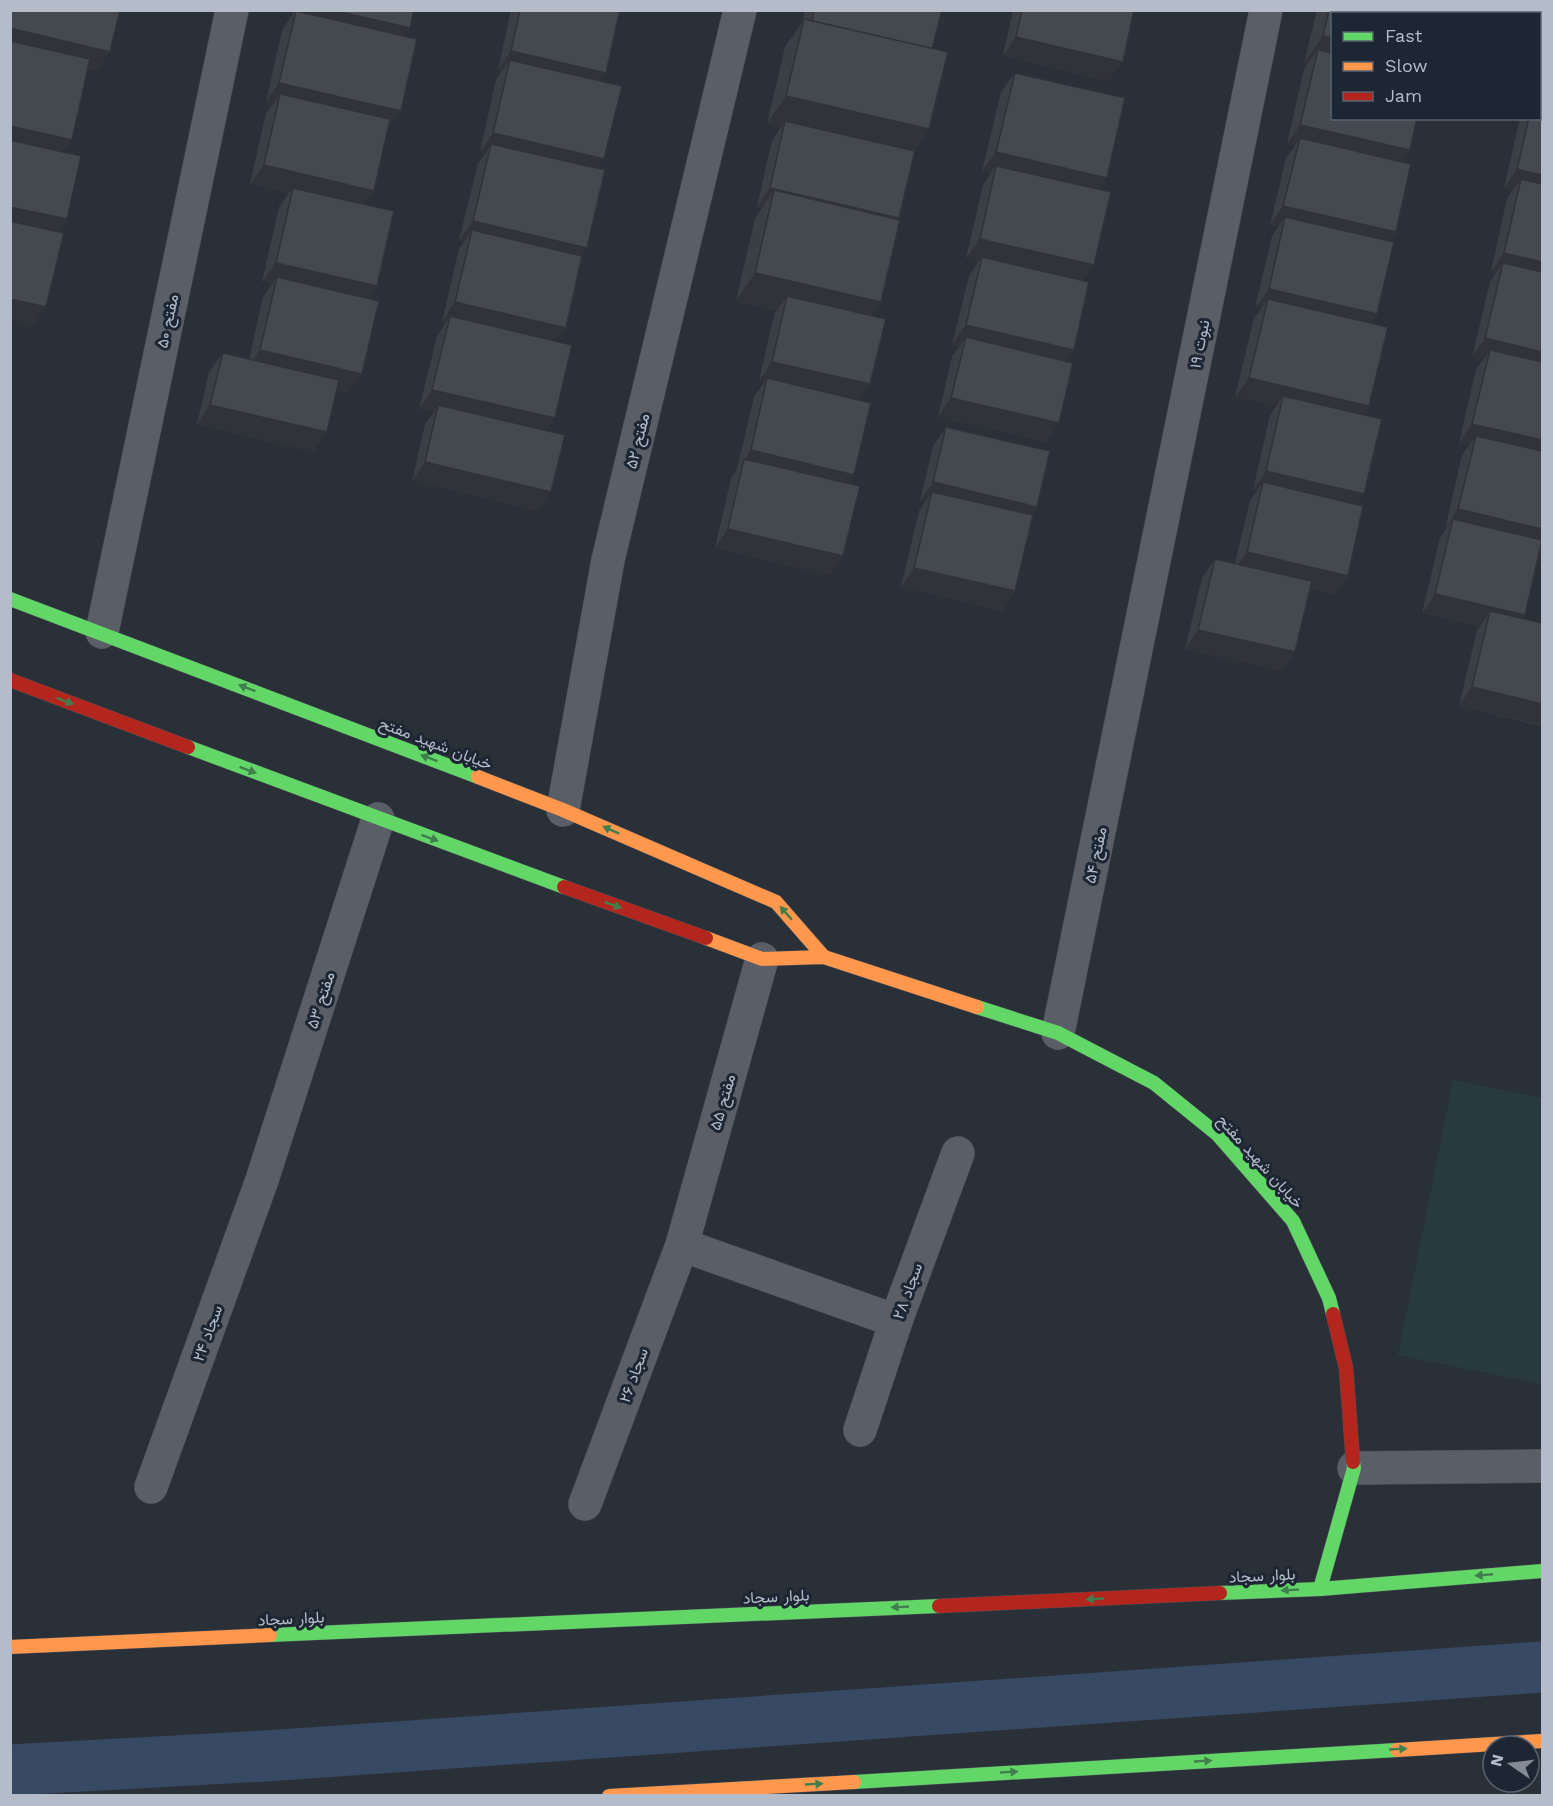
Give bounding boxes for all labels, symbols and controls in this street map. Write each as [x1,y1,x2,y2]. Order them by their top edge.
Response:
legend [1331,12,1541,120]
text: Fast [1385,25,1423,46]
text: Slow [1385,55,1428,76]
text: Jam [1385,85,1422,106]
street label: مفتح ۵۰ [152,292,184,350]
street label: نبوت ۱۹ [1185,318,1214,370]
street label: مفتح ۵۲ [621,411,655,471]
one-way arrow [238,683,256,693]
one-way arrow [56,697,74,706]
street label: خیابان شهید مفتح [376,713,495,776]
one-way arrow [420,753,438,763]
one-way arrow [239,765,257,775]
street label: مفتح ۵۴ [1080,825,1113,886]
one-way arrow [602,826,619,835]
one-way arrow [421,834,439,844]
one-way arrow [605,901,623,911]
one-way arrow [779,905,792,921]
street label: مفتح ۵۳ [302,969,340,1032]
street label: مفتح ۵۵ [705,1072,741,1133]
street label: خیابان شهید مفتح [1212,1111,1308,1214]
street label: سجاد ۲۸ [889,1260,926,1322]
street label: سجاد ۲۴ [189,1303,226,1364]
street label: سجاد ۲۶ [615,1345,652,1405]
street label: بلوار سجاد [1228,1564,1296,1588]
one-way arrow [1475,1570,1494,1580]
street label: بلوار سجاد [742,1585,810,1609]
one-way arrow [1280,1585,1299,1594]
one-way arrow [1085,1594,1104,1603]
one-way arrow [891,1603,910,1612]
street label: بلوار سجاد [257,1607,325,1631]
north arrow [1481,1734,1541,1794]
one-way arrow [1389,1745,1408,1754]
text: N [1486,1752,1508,1769]
one-way arrow [1194,1756,1213,1765]
one-way arrow [999,1767,1018,1777]
one-way arrow [805,1779,824,1788]

